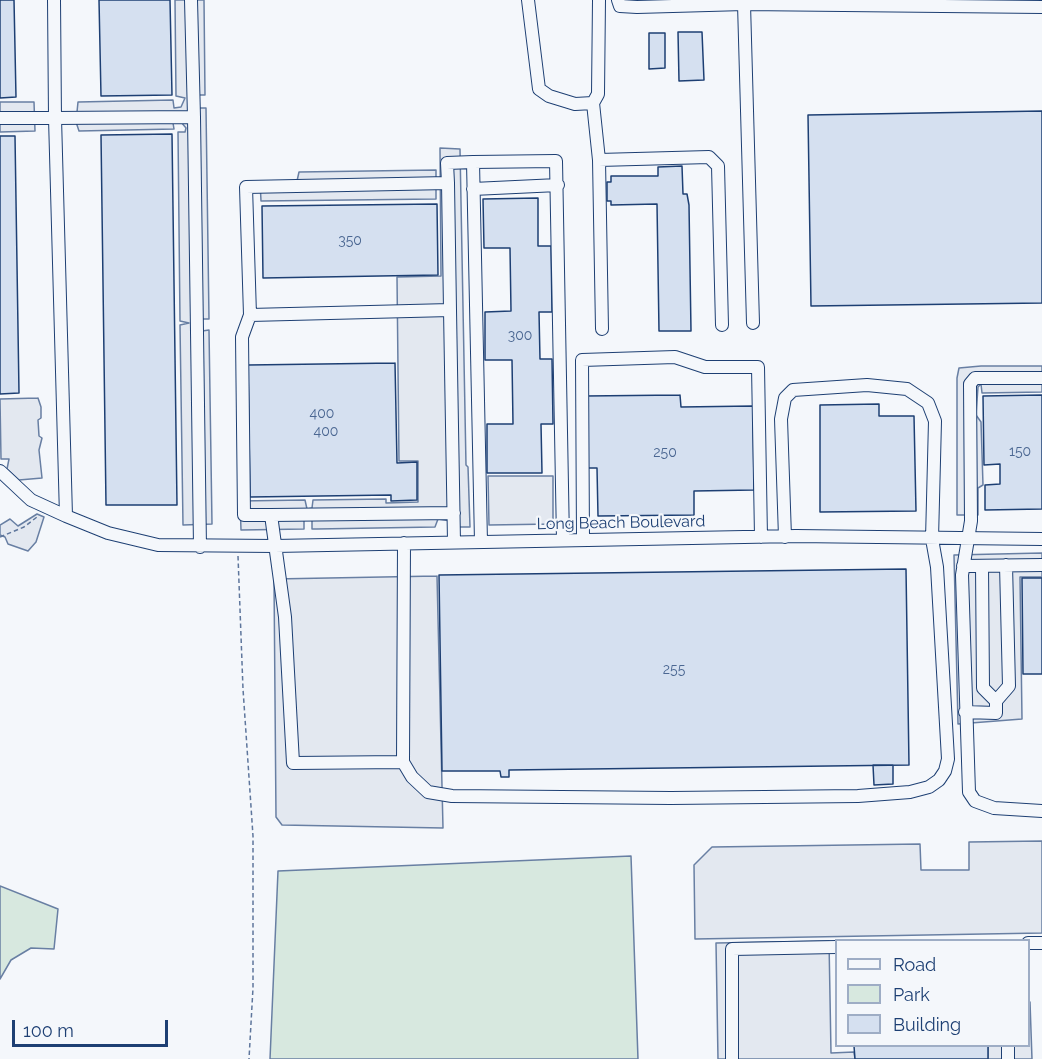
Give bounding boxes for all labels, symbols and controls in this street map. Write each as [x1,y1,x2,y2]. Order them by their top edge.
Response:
house number: 350 [338,233,362,249]
house number: 300 [508,328,532,344]
house number: 400 [310,406,334,422]
house number: 400 [314,424,338,440]
house number: 150 [1009,444,1031,460]
house number: 250 [653,445,677,461]
street label: Long Beach Boulevard [537,512,705,534]
house number: 255 [663,662,685,678]
legend [835,939,1030,1047]
text: Road [893,954,936,975]
text: Park [893,984,930,1005]
scale bar [15,1008,171,1046]
text: Building [893,1014,961,1035]
text: 100 m [23,1020,74,1041]

